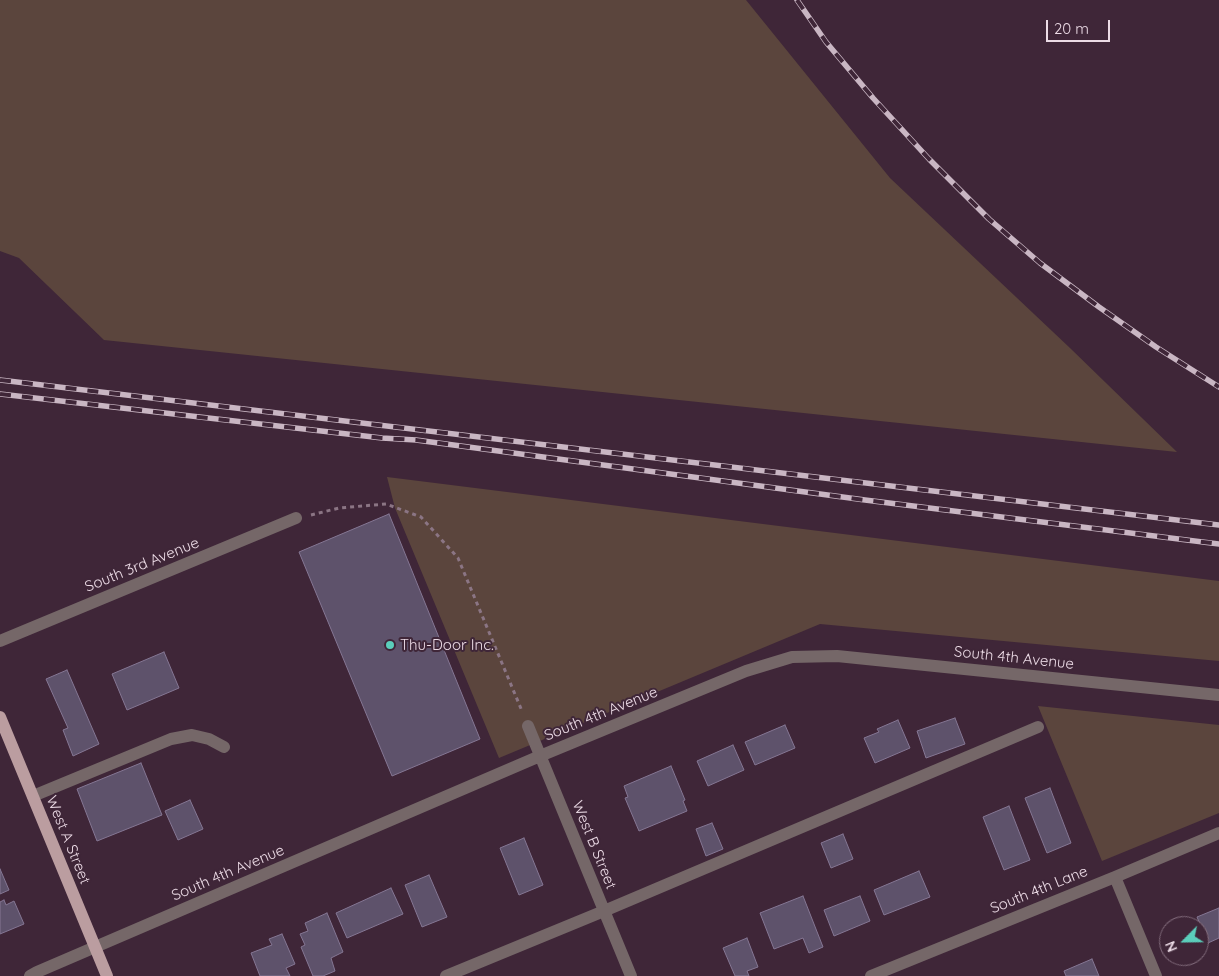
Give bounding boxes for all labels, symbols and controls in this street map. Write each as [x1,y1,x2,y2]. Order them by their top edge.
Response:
scale bar [1049,10,1113,42]
text: 20 m [1054,19,1089,38]
street label: South 3rd Avenue [82,534,202,596]
place label: Thu-Door Inc. [400,636,494,654]
marker: Thu-Door Inc. [384,639,396,651]
street label: South 4th Avenue [953,643,1075,673]
street label: South 4th Avenue [542,683,660,745]
street label: West A Street [42,793,94,887]
street label: West B Street [568,798,620,892]
street label: South 4th Avenue [169,841,287,905]
street label: South 4th Lane [988,862,1090,918]
north arrow [1159,916,1209,966]
text: N [1161,938,1181,955]

